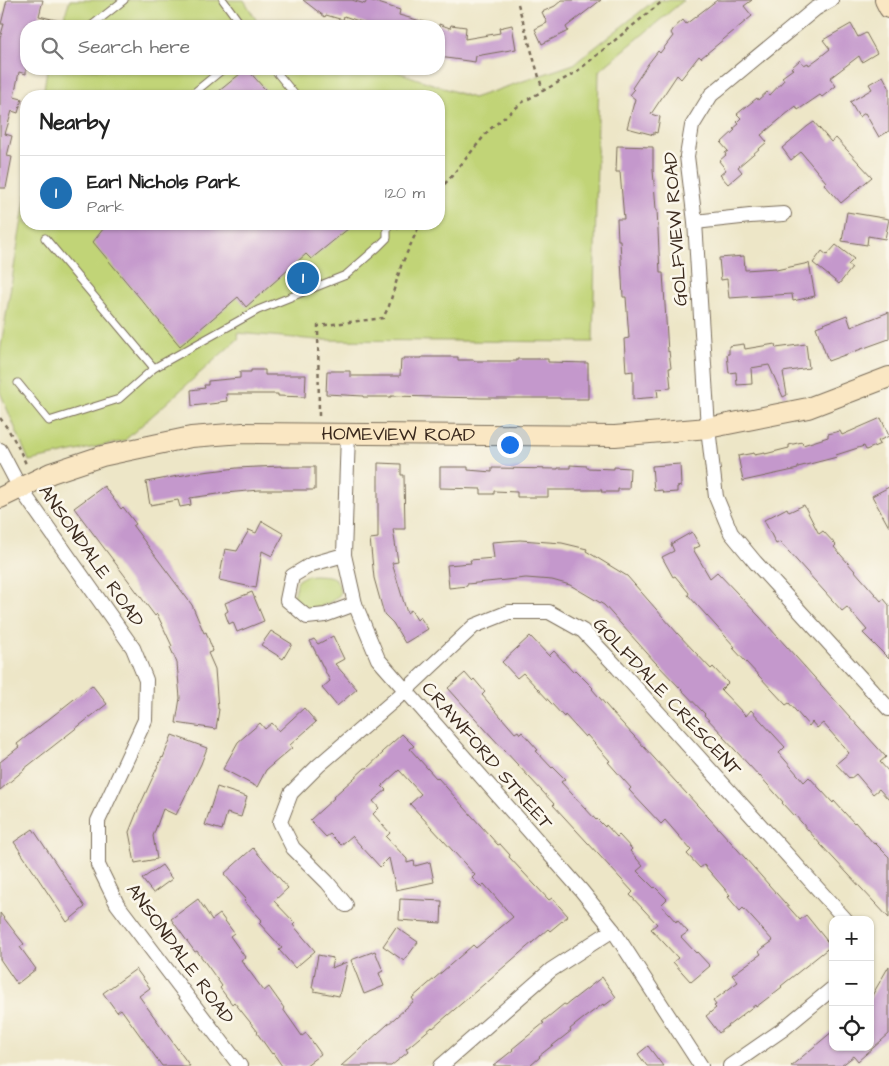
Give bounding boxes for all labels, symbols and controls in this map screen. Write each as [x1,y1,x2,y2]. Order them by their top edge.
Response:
search box [20,20,445,75]
icon: search [38,34,66,62]
text: Search here [78,34,190,61]
text: Nearby [40,108,110,137]
street label: GOLFVIEW ROAD [657,151,695,307]
text: Earl Nichols Park [87,169,240,196]
text: 1 [55,182,57,204]
text: 120 m [385,182,425,204]
text: Park [87,196,124,218]
pin: 1 [287,259,319,297]
street label: HOMEVIEW ROAD [321,420,475,448]
your location [497,432,523,458]
street label: ANSONDALE ROAD [32,479,150,633]
street label: GOLFDALE CRESCENT [586,612,748,782]
street label: CRAWFORD STREET [415,676,559,836]
street label: ANSONDALE ROAD [120,878,240,1030]
map controls [829,916,874,1051]
button: + [829,916,874,961]
button: − [829,961,874,1006]
button: locate [829,1006,874,1051]

